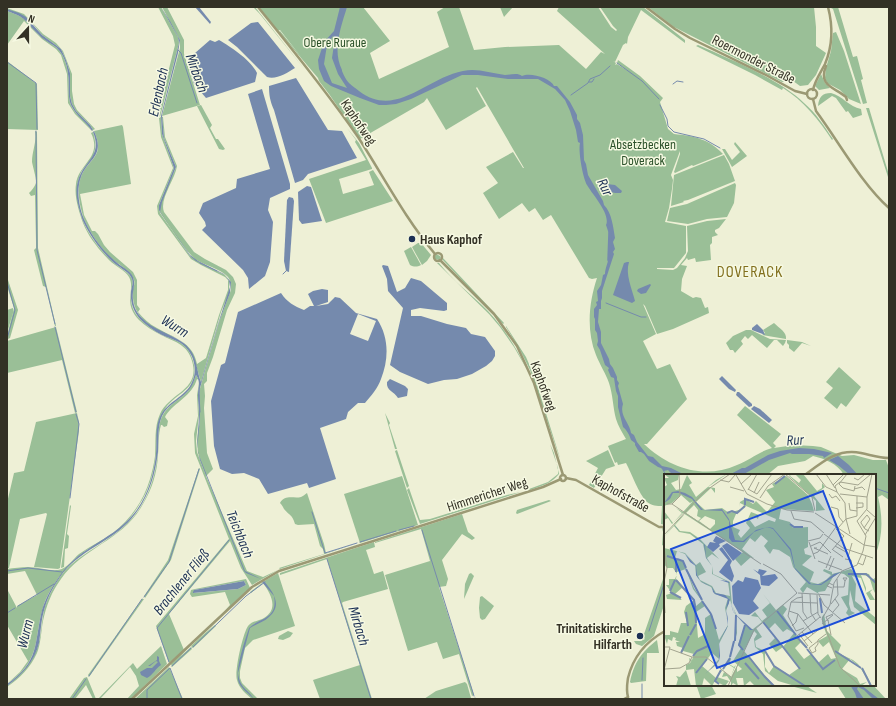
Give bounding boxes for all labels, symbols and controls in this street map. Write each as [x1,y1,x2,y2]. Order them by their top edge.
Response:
north arrow [8,8,48,48]
text: N [26,12,37,26]
street label: Roermonder Straße [709,31,798,88]
park label: Obere Ruraue [304,34,366,51]
water label: Mirbach [181,51,212,95]
water label: Erlenbach [144,66,173,118]
street label: Kaphofweg [337,96,380,149]
park label: Absetzbecken Doverack [609,136,676,169]
water label: Rur [592,175,617,200]
place label: Haus Kaphof [420,231,483,248]
marker: Haus Kaphof [407,234,417,244]
district label: DOVERACK [717,263,783,282]
water label: Wurm [157,311,193,342]
street label: Kaphofweg [527,359,561,414]
water label: Rur [786,430,805,451]
street label: Kaphofstraße [589,471,653,516]
street label: Himmericher Weg [445,473,530,515]
inset map [664,474,876,686]
water label: Teichbach [221,507,258,561]
water label: Brachlener Fließ [149,545,214,619]
water label: Mirbach [344,604,373,648]
water label: Wurm [13,617,38,651]
place label: Trinitatiskirche Hilfarth [556,620,632,653]
marker: Trinitatiskirche Hilfarth [635,631,645,641]

